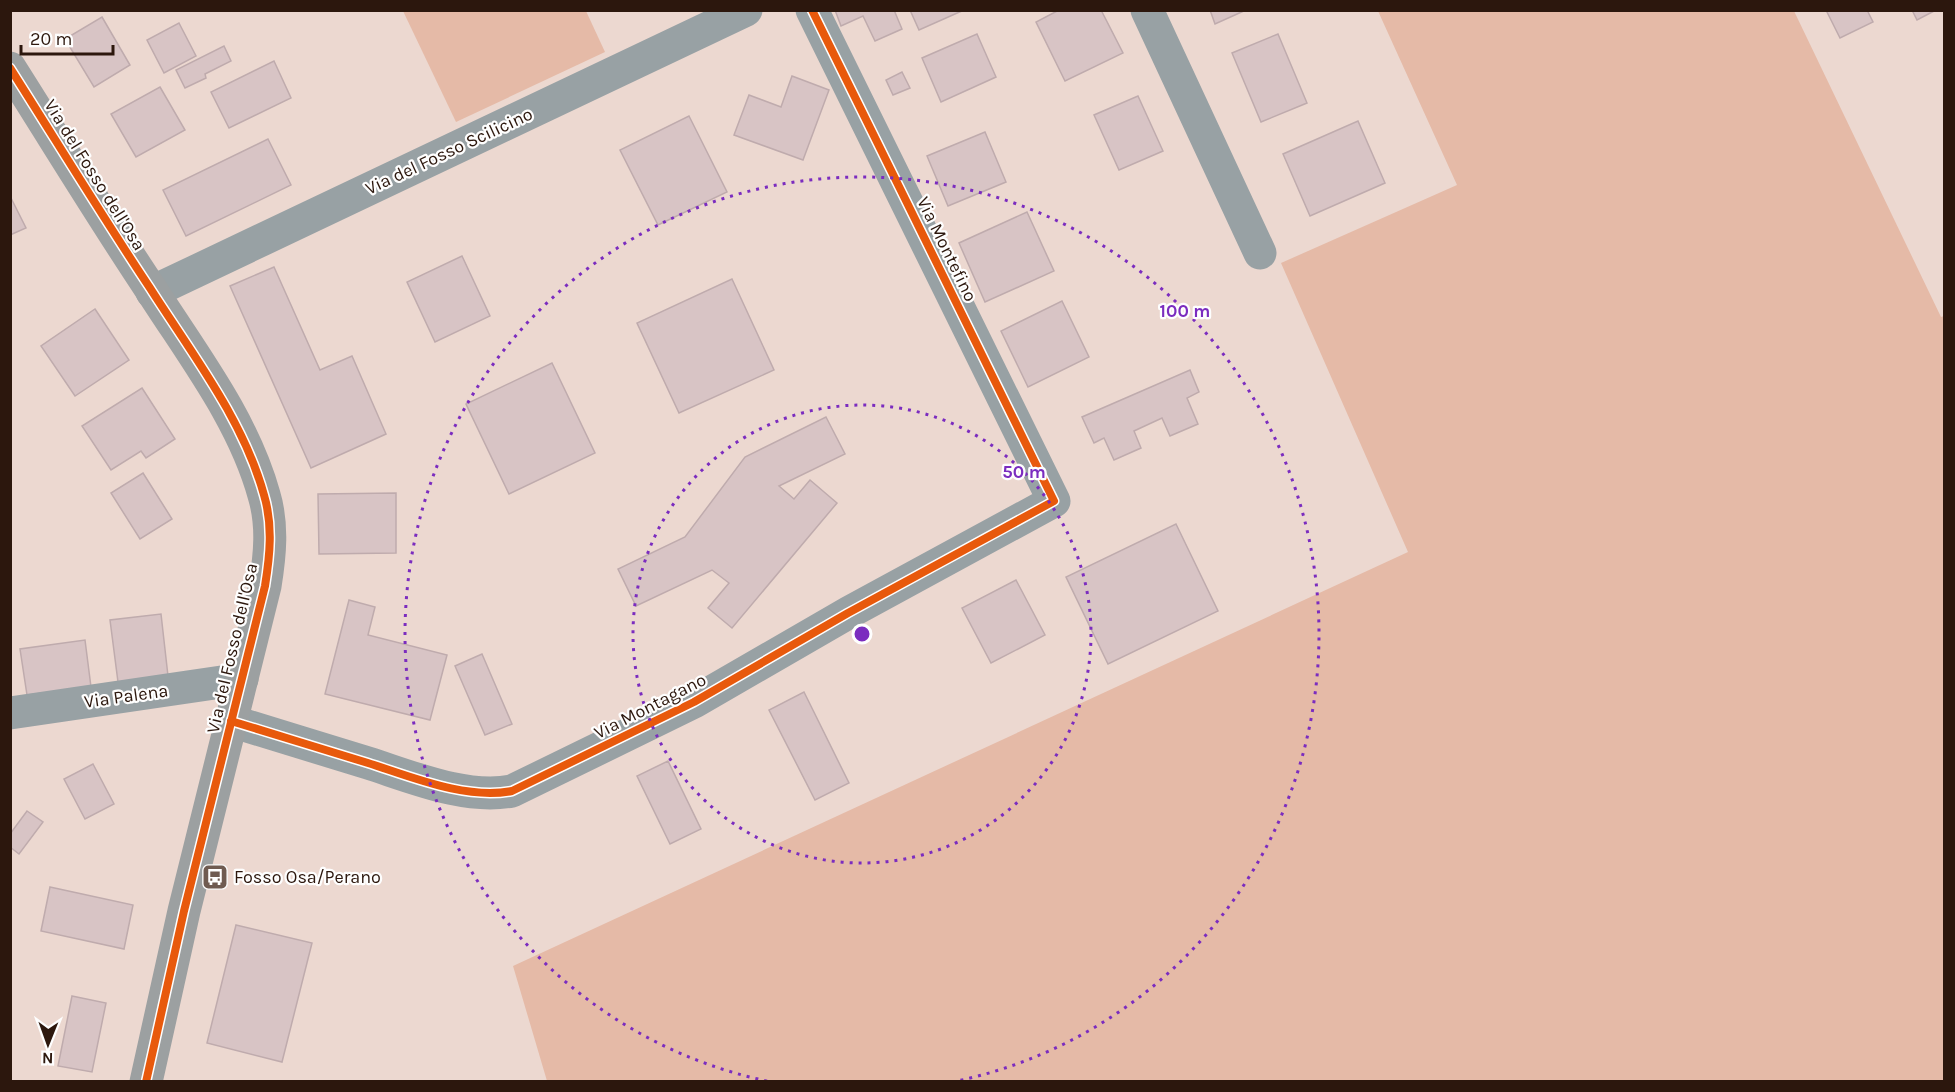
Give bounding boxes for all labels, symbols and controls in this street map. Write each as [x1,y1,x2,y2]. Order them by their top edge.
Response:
scale bar [21,18,112,56]
text: 20 m [30,28,72,50]
street label: Via del Fosso dell'Osa [40,95,150,255]
street label: Via del Fosso Scilicino [362,103,536,199]
street label: Via Montefino [912,193,982,305]
text: 100 m [1160,300,1210,322]
text: 50 m [1002,461,1046,483]
street label: Via del Fosso dell'Osa [202,561,262,735]
centre of rings [852,624,872,644]
street label: Via Montagano [590,668,710,744]
street label: Via Palena [83,679,169,713]
bus stop icon: Fosso Osa/Perano [200,862,230,892]
place label: Fosso Osa/Perano [234,866,381,888]
north arrow [18,1014,78,1074]
text: N [42,1049,54,1068]

